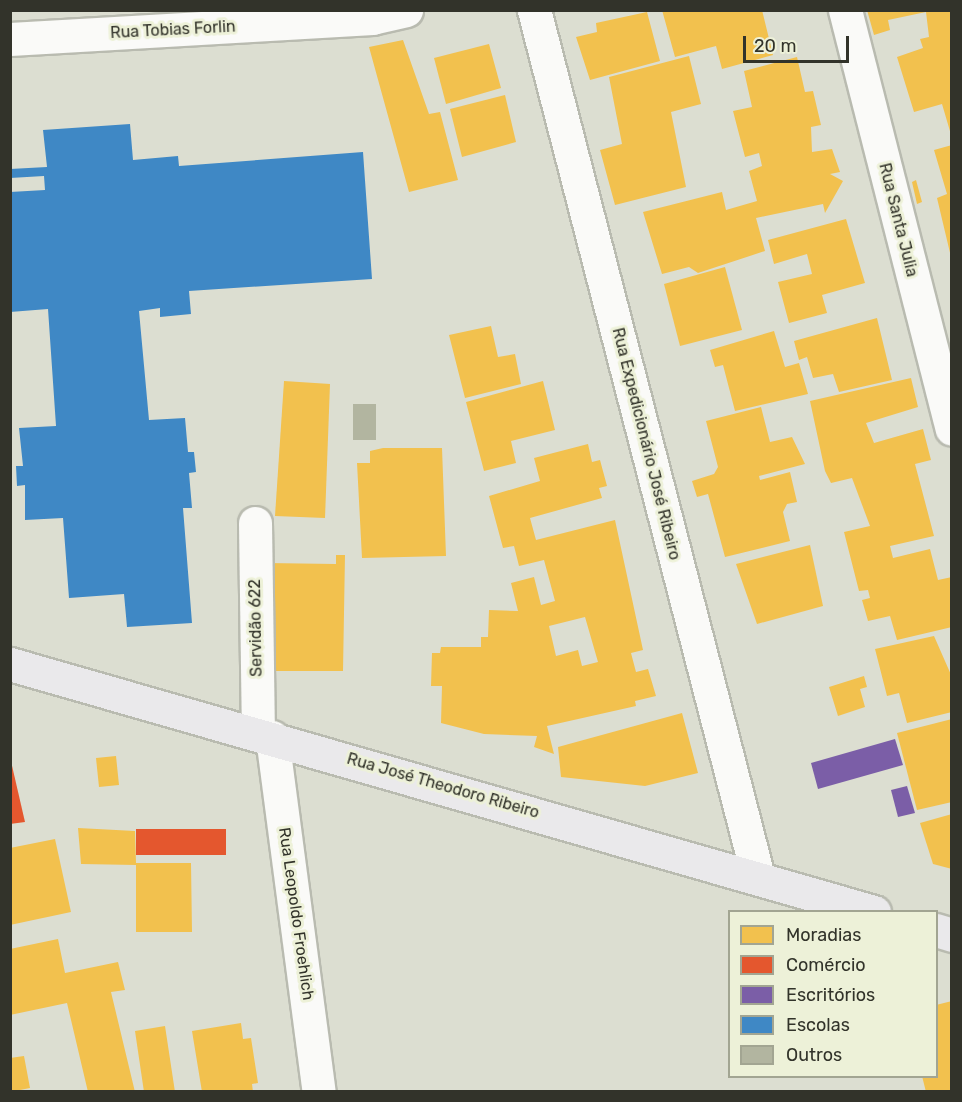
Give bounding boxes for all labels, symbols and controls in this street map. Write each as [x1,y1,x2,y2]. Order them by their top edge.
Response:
street label: Rua Tobias Forlin [110,17,236,43]
scale bar [746,24,852,62]
text: 20 m [754,35,796,57]
street label: Rua Santa Julia [875,161,921,279]
street label: Rua Expedicionário José Ribeiro [608,326,684,562]
street label: Servidão 622 [246,579,266,677]
street label: Rua José Theodoro Ribeiro [344,749,542,823]
street label: Rua Leopoldo Froehlich [274,826,318,1002]
legend [728,910,938,1078]
text: Moradias [786,924,861,946]
text: Comércio [786,954,866,976]
text: Escritórios [786,984,875,1006]
text: Escolas [786,1014,850,1036]
text: Outros [786,1044,842,1066]

